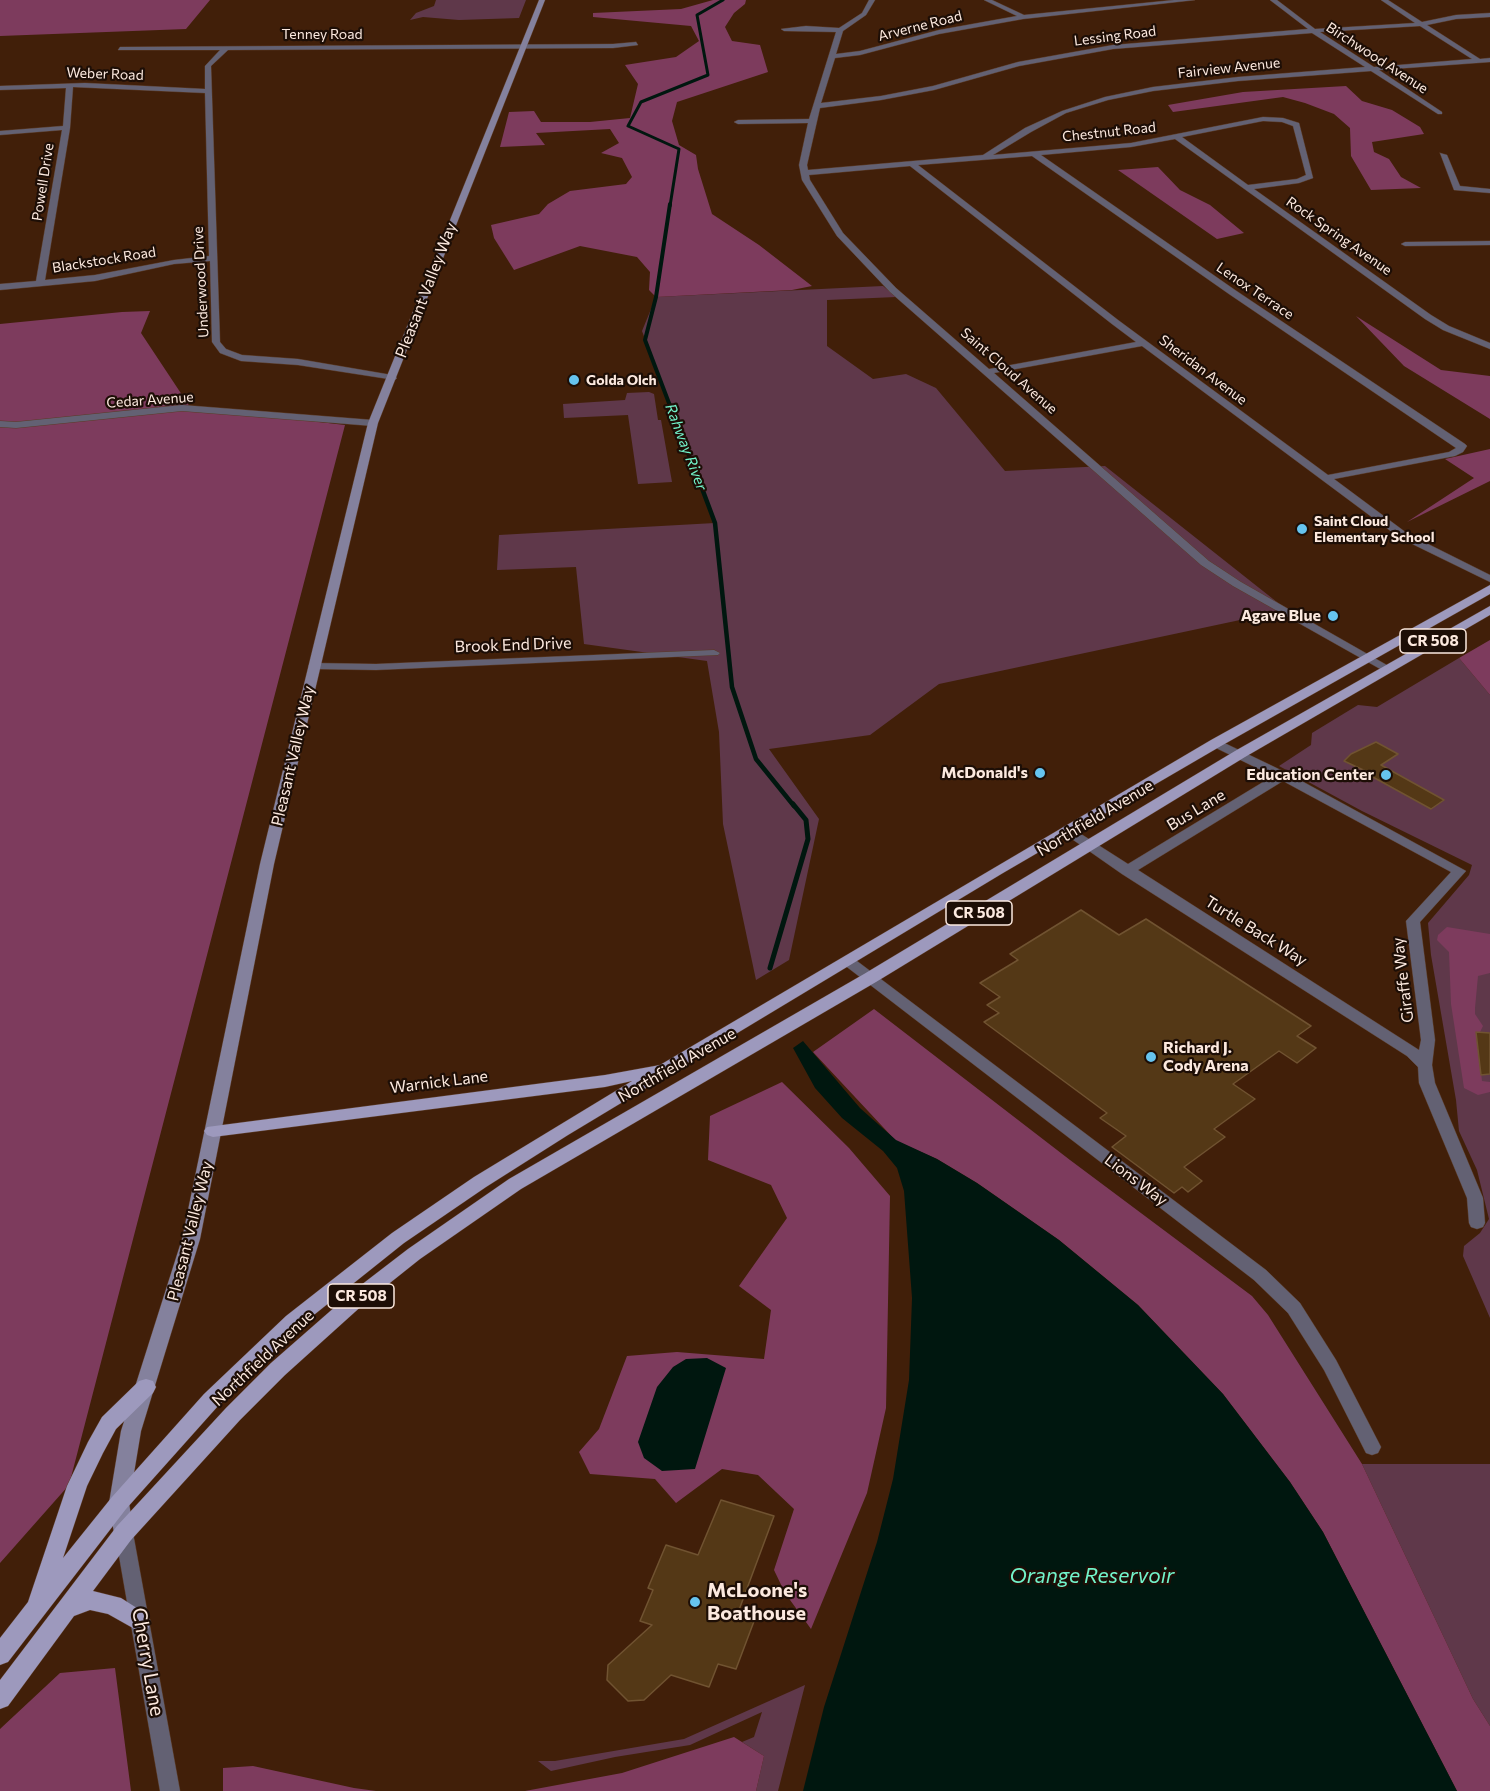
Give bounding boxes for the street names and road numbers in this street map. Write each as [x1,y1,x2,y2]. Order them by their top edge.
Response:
street label: Arverne Road [876,7,964,45]
street label: Birchwood Avenue [1323,19,1431,97]
street label: Lessing Road [1073,23,1157,49]
street label: Tenney Road [281,26,363,42]
street label: Fairview Avenue [1177,54,1281,82]
street label: Weber Road [66,64,144,84]
street label: Chestnut Road [1061,119,1157,145]
street label: Powell Drive [29,142,57,222]
street label: Rock Spring Avenue [1283,193,1395,279]
street label: Pleasant Valley Way [391,220,461,360]
street label: Underwood Drive [190,226,212,338]
street label: Blackstock Road [51,244,157,276]
street label: Lenox Terrace [1213,259,1297,323]
street label: Saint Cloud Avenue [957,325,1061,417]
street label: Sheridan Avenue [1156,332,1250,408]
street label: Cedar Avenue [106,389,194,411]
road number: CR 508 [1400,629,1466,653]
street label: Brook End Drive [454,633,572,657]
street label: Pleasant Valley Way [268,684,318,828]
street label: Northfield Avenue [1033,776,1157,860]
street label: Bus Lane [1163,785,1229,835]
street label: Turtle Back Way [1201,892,1311,970]
road number: CR 508 [946,901,1012,925]
street label: Giraffe Way [1388,936,1418,1024]
street label: Northfield Avenue [615,1024,739,1106]
street label: Warnick Lane [389,1066,489,1098]
street label: Lions Way [1101,1150,1171,1210]
street label: Pleasant Valley Way [163,1159,217,1303]
road number: CR 508 [328,1284,394,1308]
street label: Northfield Avenue [208,1306,318,1410]
street label: Cherry Lane [127,1606,169,1718]

